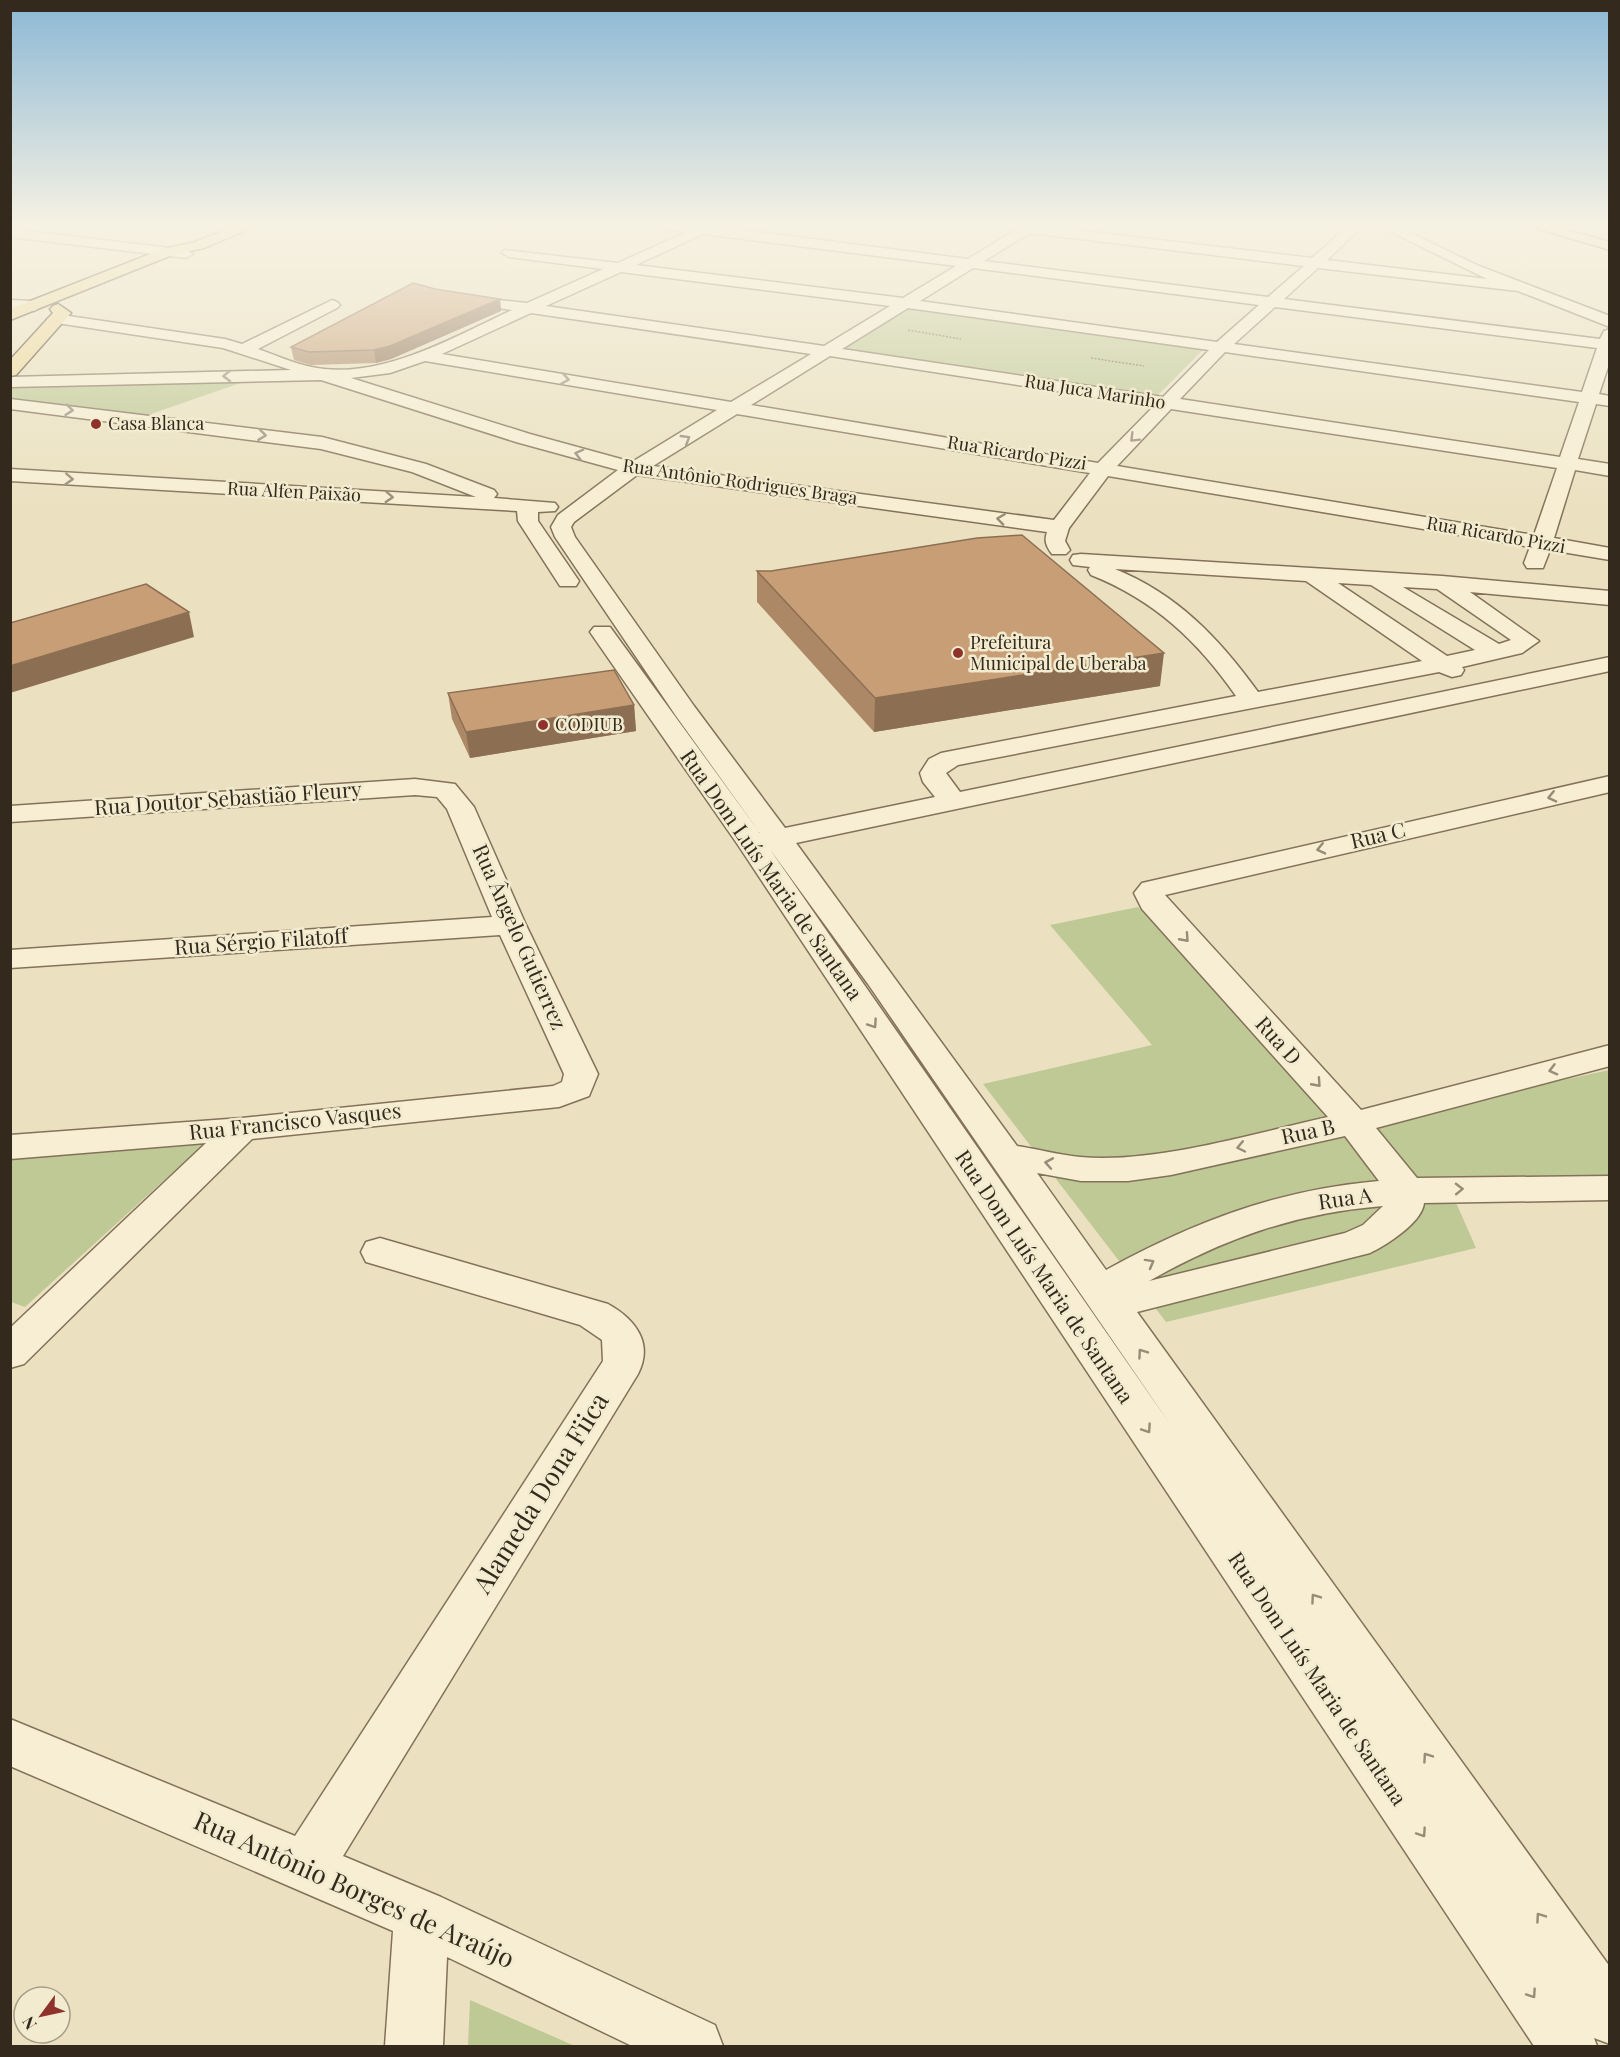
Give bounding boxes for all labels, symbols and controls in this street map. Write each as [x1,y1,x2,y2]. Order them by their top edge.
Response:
street label: Rua Juca Marinho [1023,368,1168,414]
one-way arrow [223,370,232,383]
one-way arrow [560,372,570,384]
one-way arrow [64,404,73,416]
place label: Casa Blanca [108,411,204,435]
marker: Casa Blanca [89,417,103,431]
one-way arrow [258,428,267,441]
street label: Rua Ricardo Pizzi [946,429,1089,475]
one-way arrow [1131,430,1142,441]
one-way arrow [680,435,690,447]
one-way arrow [575,449,585,461]
street label: Rua Antônio Rodrigues Braga [621,453,859,509]
one-way arrow [64,472,73,485]
street label: Rua Alfen Paixão [226,476,362,506]
one-way arrow [385,490,394,503]
street label: Rua Ricardo Pizzi [1425,510,1568,558]
one-way arrow [996,513,1005,525]
place label: Prefeitura Municipal de Uberaba [970,630,1147,675]
marker: Prefeitura Municipal de Uberaba [951,646,965,660]
place label: CODIUB [555,712,623,736]
marker: CODIUB [536,718,550,732]
street label: Rua Dom Luís Maria de Santana [675,743,870,1005]
street label: Rua Doutor Sebastião Fleury [93,774,363,820]
one-way arrow [1548,789,1558,802]
street label: Rua C [1347,814,1408,854]
street label: Rua Ângelo Gutierrez [467,839,574,1033]
one-way arrow [1316,841,1326,854]
street label: Rua Sérgio Filatoff [173,920,351,960]
one-way arrow [1178,931,1189,942]
street label: Rua D [1250,1009,1309,1070]
one-way arrow [866,1017,877,1028]
one-way arrow [1548,1063,1559,1075]
one-way arrow [1309,1076,1320,1087]
street label: Rua Francisco Vasques [187,1095,402,1145]
street label: Rua B [1278,1111,1337,1149]
one-way arrow [1237,1140,1247,1153]
street label: Rua Dom Luís Maria de Santana [950,1144,1141,1409]
one-way arrow [1044,1158,1054,1170]
street label: Rua A [1316,1179,1374,1215]
one-way arrow [1455,1183,1464,1195]
one-way arrow [1144,1259,1155,1270]
one-way arrow [1138,1348,1149,1359]
street label: Alameda Dona Fiica [463,1385,616,1600]
one-way arrow [1140,1422,1151,1433]
street label: Rua Dom Luís Maria de Santana [1223,1546,1414,1811]
one-way arrow [1311,1593,1322,1604]
one-way arrow [1423,1753,1434,1764]
street label: Rua Antônio Borges de Araújo [189,1802,520,1975]
one-way arrow [1415,1826,1426,1837]
one-way arrow [1536,1912,1547,1923]
north arrow [12,1985,72,2045]
one-way arrow [1525,1987,1536,1998]
text: N [17,2013,41,2034]

